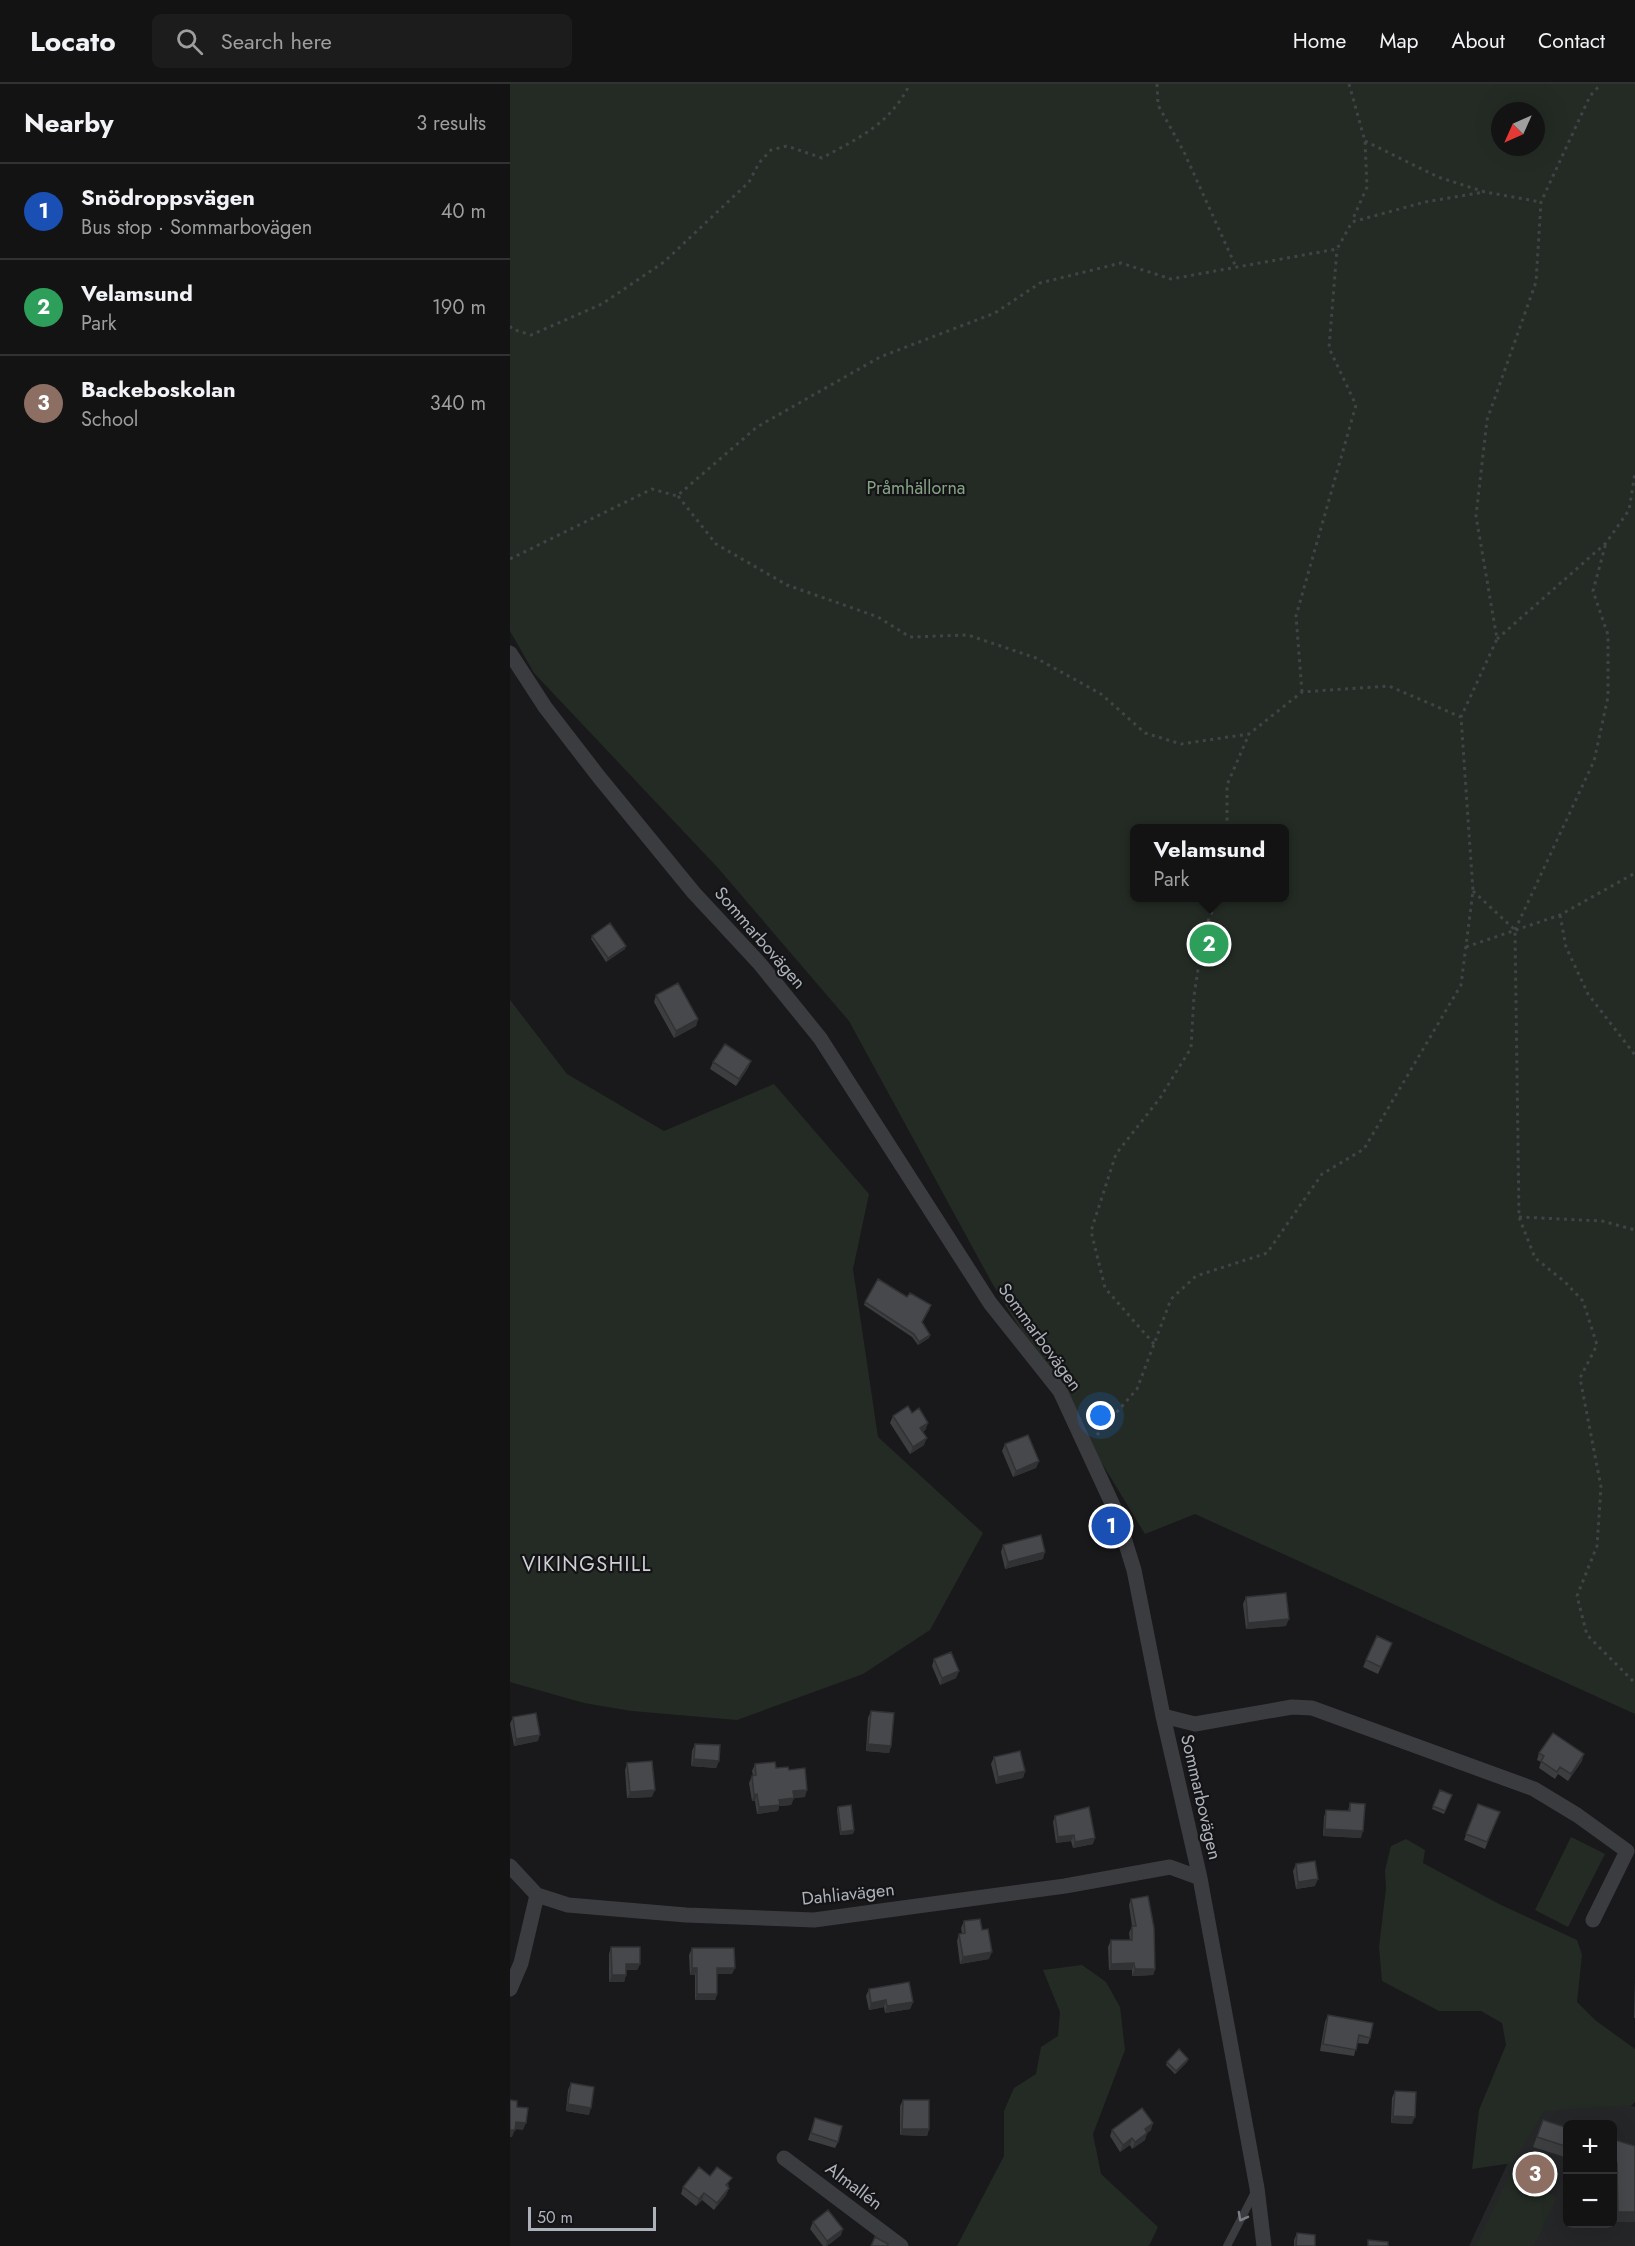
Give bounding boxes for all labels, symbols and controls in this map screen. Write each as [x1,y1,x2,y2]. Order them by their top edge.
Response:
search box [152,14,572,68]
text: Locato [30,21,116,62]
icon: search [173,25,206,58]
text: Search here [221,25,332,57]
text: Home [1293,26,1346,56]
text: Map [1379,26,1419,56]
text: About [1452,26,1505,56]
text: Contact [1538,26,1605,56]
north arrow [1491,102,1545,156]
text: Nearby [24,104,113,142]
text: 3 results [416,109,486,138]
text: Snödroppsvägen [81,181,255,213]
text: 1 [38,197,49,226]
text: 40 m [441,197,486,226]
text: Bus stop · Sommarbovägen [81,213,312,242]
text: Velamsund [81,277,193,309]
text: 2 [37,293,50,322]
text: 190 m [432,293,486,322]
text: Park [81,309,117,338]
text: Backeboskolan [81,373,236,405]
text: 3 [37,389,50,418]
text: 340 m [430,389,486,418]
text: School [81,405,138,434]
park label: Pråmhällorna [866,475,966,501]
popup [1130,824,1289,902]
text: Velamsund [1154,833,1265,865]
text: Park [1154,865,1189,894]
street label: Sommarbovägen [708,881,812,995]
pin: 2 [1190,922,1228,966]
street label: Sommarbovägen [992,1278,1088,1396]
your location [1086,1401,1115,1430]
pin: 1 [1092,1504,1130,1548]
district label: VIKINGSHILL [522,1550,652,1579]
street label: Sommarbovägen [1174,1732,1228,1862]
street label: Dahliavägen [800,1876,896,1912]
map controls [1563,2120,1617,2228]
button: + [1563,2120,1617,2174]
pin: 3 [1516,2152,1554,2196]
street label: Almallén [820,2156,888,2216]
button: − [1563,2174,1617,2228]
scale bar [528,2204,656,2232]
text: 50 m [537,2206,573,2229]
one-way arrow [1238,2211,1249,2221]

